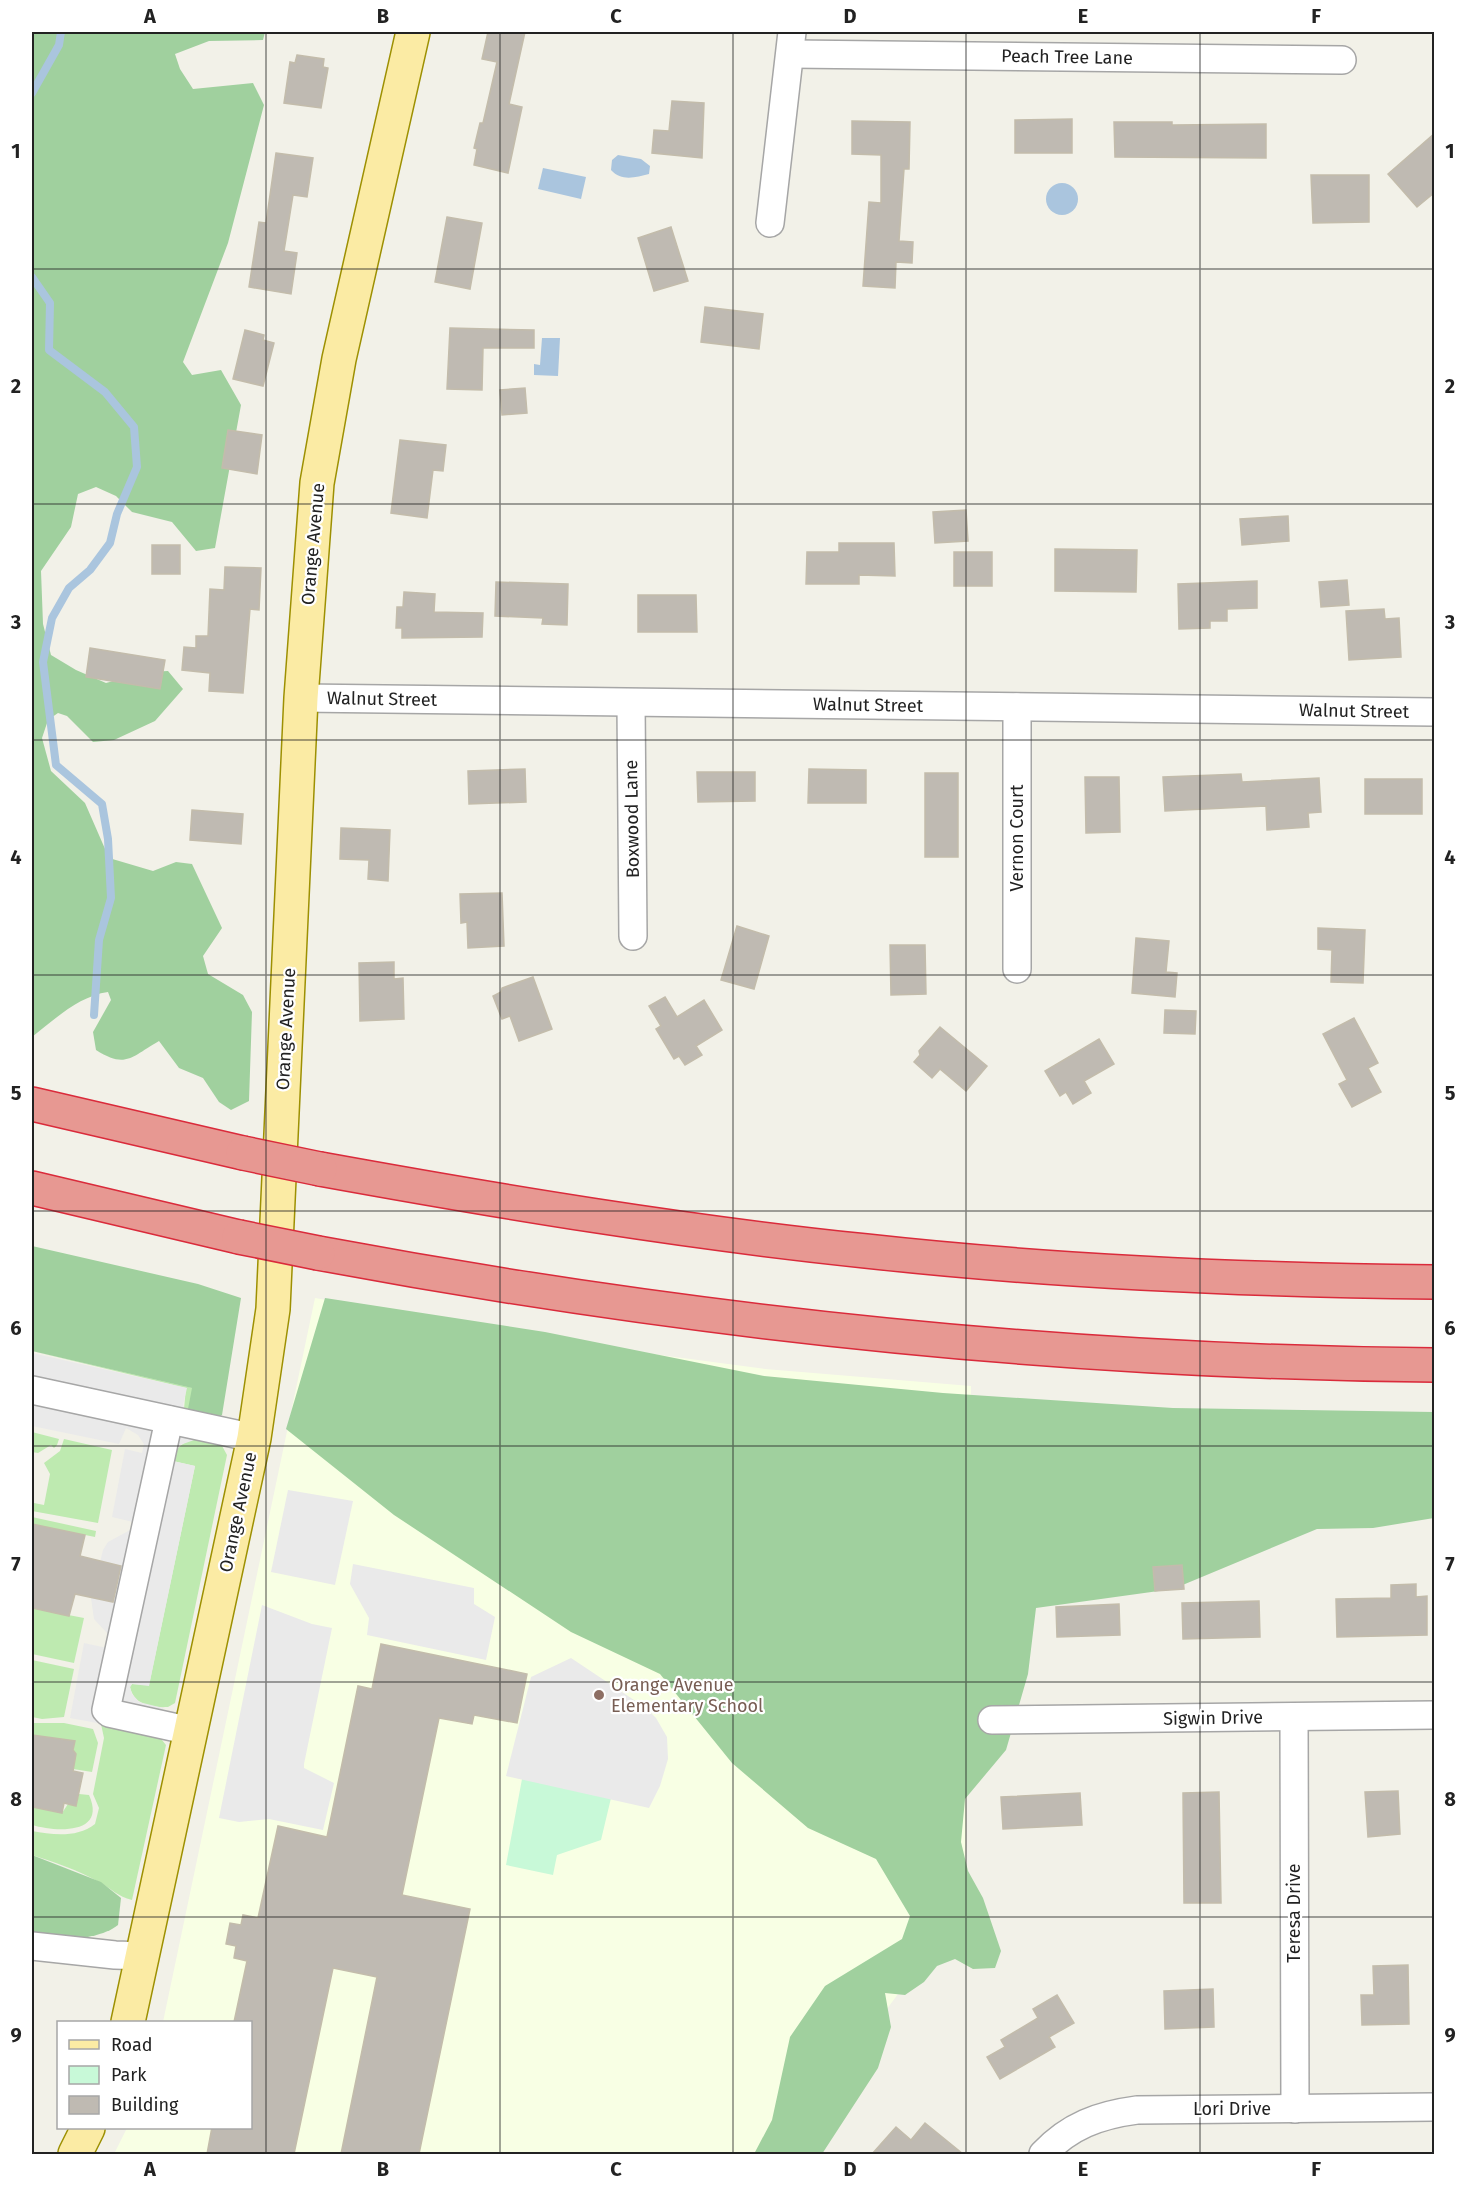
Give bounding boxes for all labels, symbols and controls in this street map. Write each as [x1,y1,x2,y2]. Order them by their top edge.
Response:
text: A [143,4,157,28]
text: B [377,4,389,28]
text: C [610,4,622,28]
text: D [843,4,857,28]
text: E [1078,4,1088,28]
text: F [1311,4,1321,28]
street label: Peach Tree Lane [1001,45,1133,69]
text: 1 [11,139,21,163]
text: 1 [1445,139,1455,163]
text: 2 [11,374,21,398]
text: 2 [1445,374,1455,398]
street label: Orange Avenue [297,482,329,606]
text: 3 [10,610,21,634]
text: 3 [1444,610,1455,634]
street label: Walnut Street [327,687,438,711]
street label: Walnut Street [813,693,924,717]
street label: Walnut Street [1299,699,1410,723]
street label: Boxwood Lane [620,760,644,878]
street label: Vernon Court [1006,784,1028,891]
text: 4 [10,845,22,869]
text: 4 [1444,845,1456,869]
street label: Orange Avenue [272,967,300,1091]
text: 5 [11,1081,22,1105]
text: 5 [1445,1081,1456,1105]
text: 6 [10,1316,22,1340]
text: 6 [1444,1316,1456,1340]
street label: Orange Avenue [215,1450,261,1574]
text: 7 [11,1552,21,1576]
text: 7 [1445,1552,1455,1576]
place label: Orange Avenue Elementary School [611,1674,763,1717]
marker: Orange Avenue Elementary School [592,1688,606,1702]
street label: Sigwin Drive [1163,1706,1263,1730]
text: 8 [10,1787,22,1811]
text: 8 [1444,1787,1456,1811]
street label: Teresa Drive [1283,1863,1305,1963]
legend [57,2021,252,2129]
text: 9 [10,2023,22,2047]
text: 9 [1444,2023,1456,2047]
text: Road [111,2034,153,2056]
text: Park [111,2064,147,2086]
text: Building [111,2094,179,2116]
street label: Lori Drive [1193,2098,1271,2120]
text: A [143,2157,157,2181]
text: B [377,2157,389,2181]
text: C [610,2157,622,2181]
text: D [843,2157,857,2181]
text: E [1078,2157,1088,2181]
text: F [1311,2157,1321,2181]

